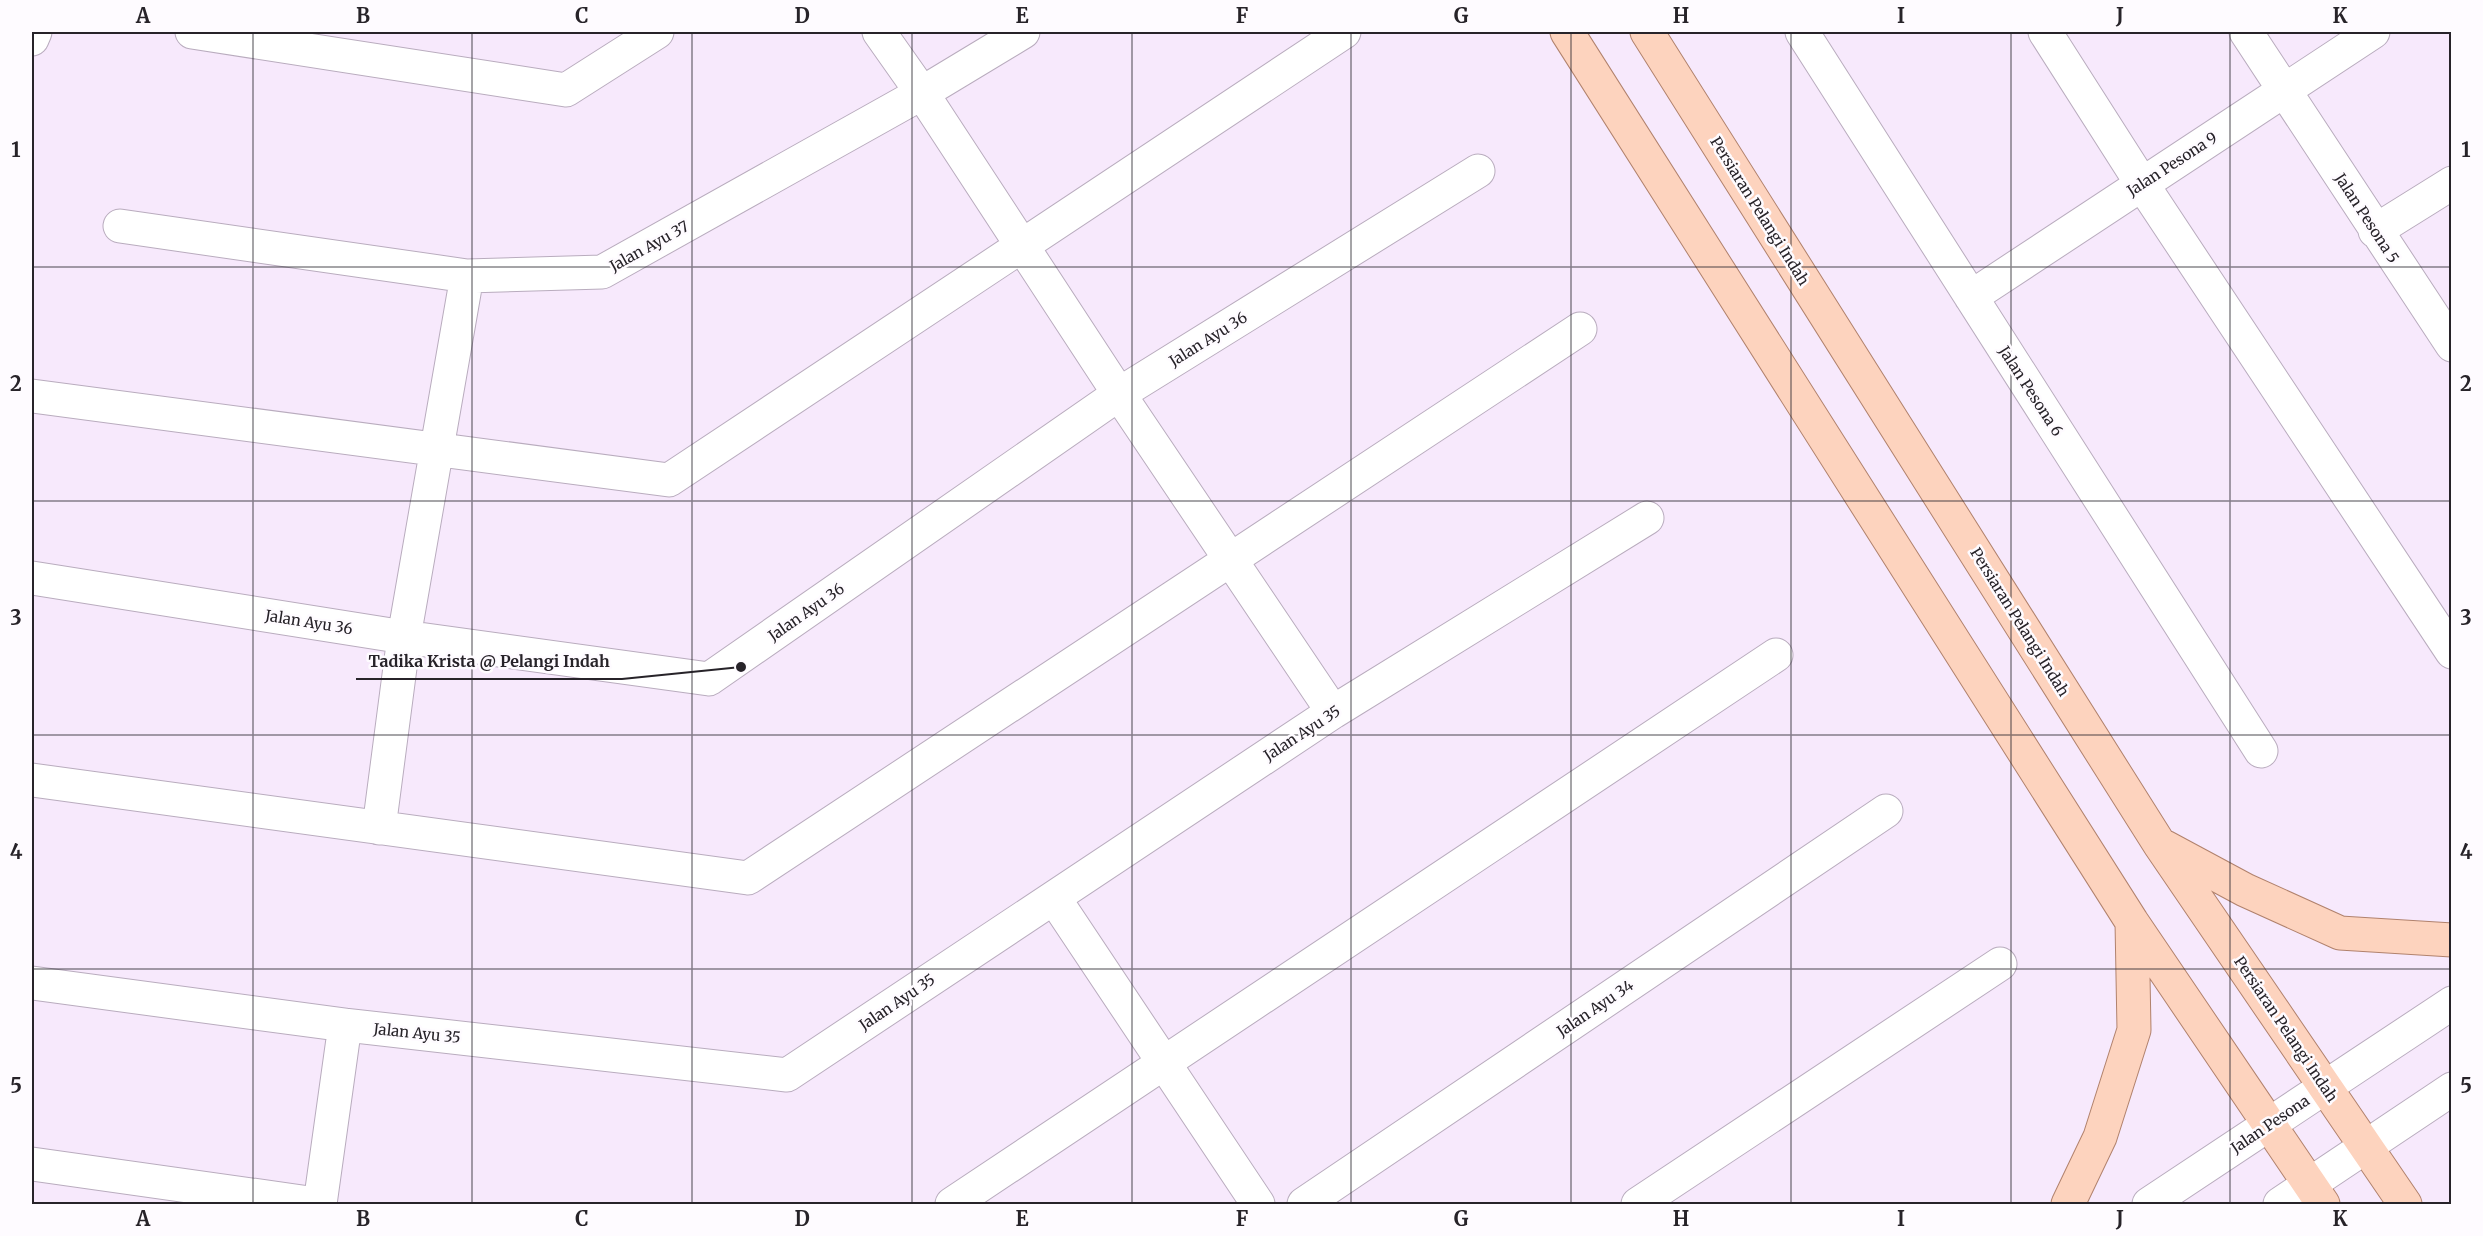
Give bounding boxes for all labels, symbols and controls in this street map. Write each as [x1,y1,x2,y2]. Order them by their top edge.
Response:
text: A [135,3,151,28]
text: B [356,3,370,28]
text: C [575,3,589,28]
text: D [794,3,810,28]
text: E [1015,3,1029,28]
text: F [1236,3,1249,28]
text: G [1454,3,1469,28]
text: H [1673,3,1689,28]
text: I [1897,3,1905,28]
text: J [2115,3,2124,28]
text: K [2333,3,2348,28]
street label: Jalan Pesona 9 [2123,128,2221,201]
street label: Persiaran Pelangi Indah [1706,133,1814,289]
text: 1 [11,137,21,162]
text: 1 [2461,137,2471,162]
street label: Jalan Pesona 5 [2330,169,2403,266]
street label: Jalan Ayu 37 [605,216,692,276]
street label: Jalan Ayu 36 [1165,308,1250,371]
street label: Jalan Pesona 6 [1994,342,2067,440]
text: 2 [10,371,22,396]
text: 2 [2460,371,2472,396]
street label: Persiaran Pelangi Indah [1966,544,2074,700]
street label: Jalan Ayu 36 [764,579,848,646]
text: 3 [10,605,22,630]
text: 3 [2460,605,2472,630]
street label: Jalan Ayu 36 [263,606,354,638]
callout: Tadika Krista @ Pelangi Indah [356,645,622,679]
text: Tadika Krista @ Pelangi Indah [368,651,610,671]
street label: Jalan Ayu 35 [1259,701,1344,765]
text: 4 [10,839,23,864]
text: 4 [2460,839,2473,864]
street label: Persiaran Pelangi Indah [2230,953,2342,1106]
street label: Jalan Ayu 35 [855,970,939,1035]
street label: Jalan Ayu 34 [1552,975,1637,1041]
street label: Jalan Ayu 35 [372,1019,461,1047]
text: 5 [10,1073,22,1098]
text: 5 [2460,1073,2472,1098]
street label: Jalan Pesona [2226,1091,2313,1158]
text: A [135,1206,151,1231]
text: B [356,1206,370,1231]
text: C [575,1206,589,1231]
text: D [794,1206,810,1231]
text: E [1015,1206,1029,1231]
text: F [1236,1206,1249,1231]
text: G [1454,1206,1469,1231]
text: H [1673,1206,1689,1231]
text: I [1897,1206,1905,1231]
text: J [2115,1206,2124,1231]
text: K [2333,1206,2348,1231]

